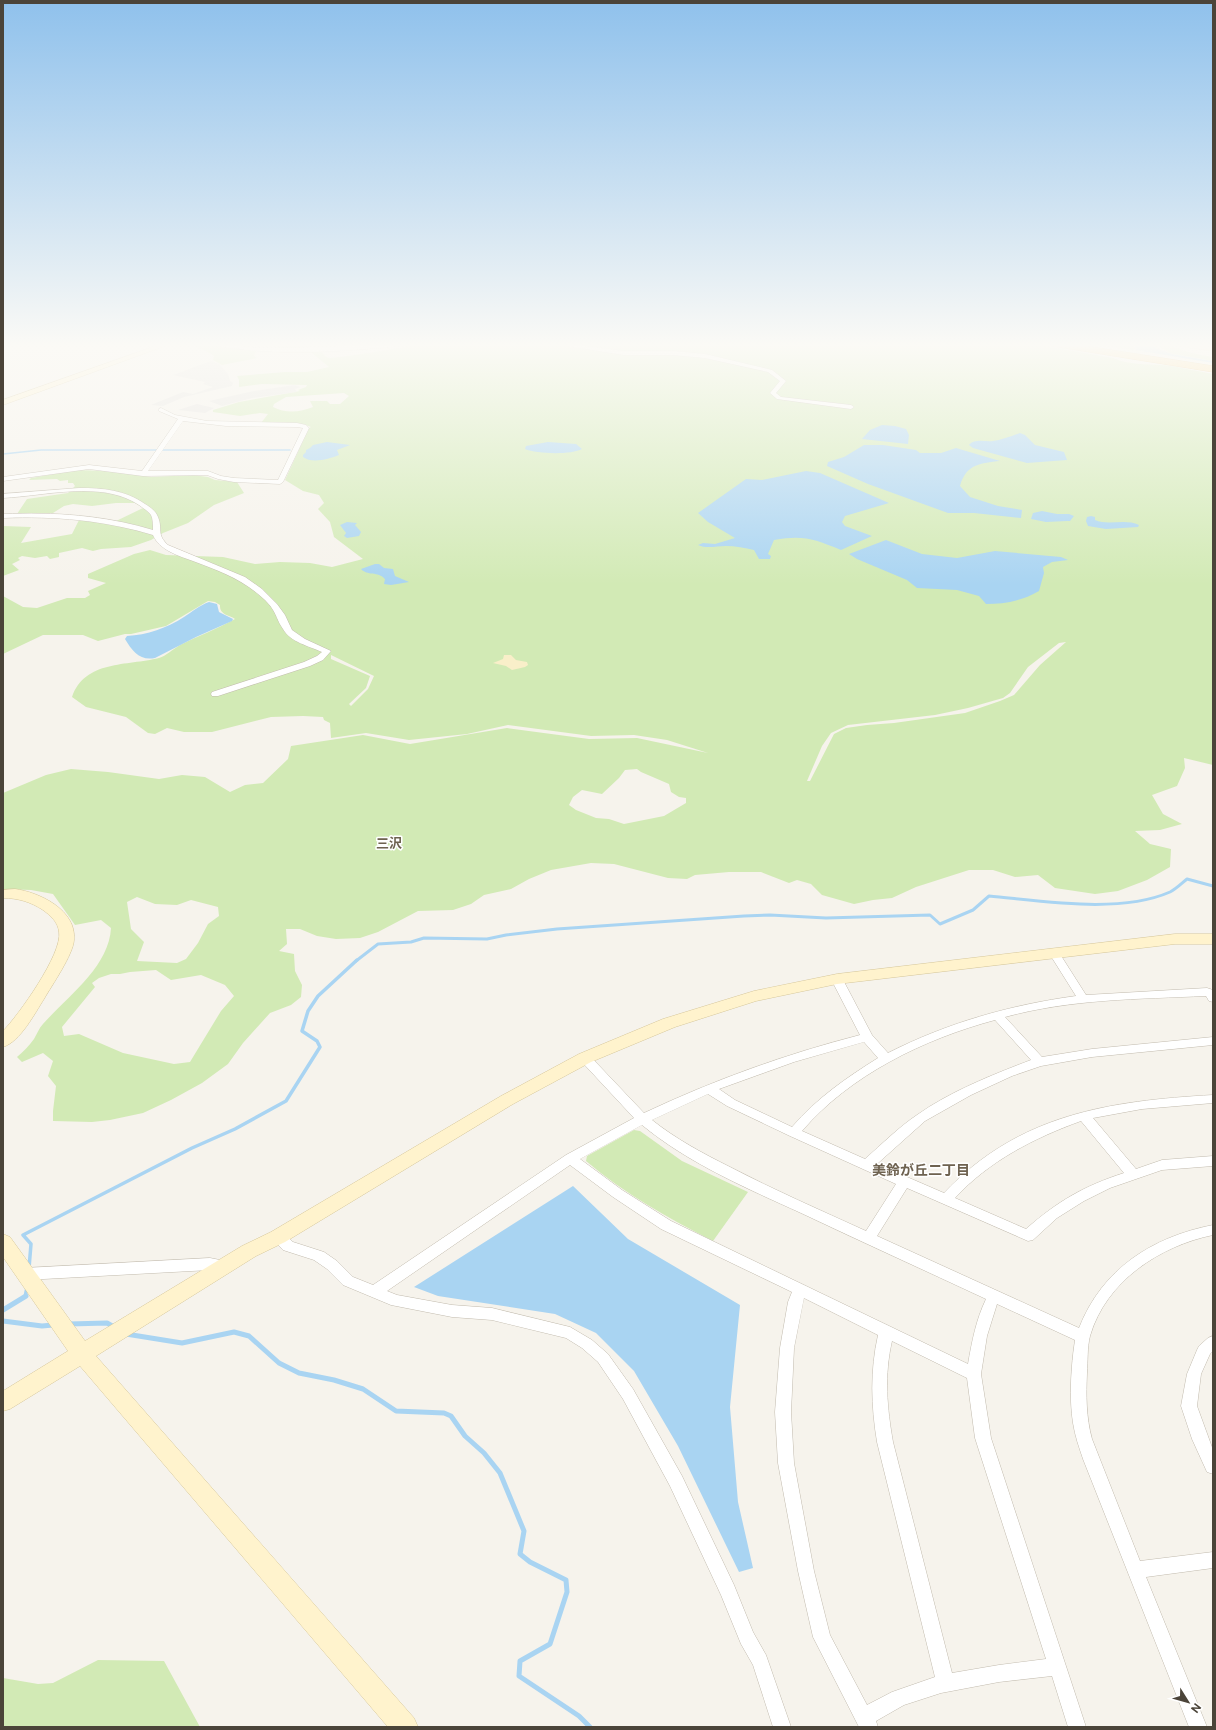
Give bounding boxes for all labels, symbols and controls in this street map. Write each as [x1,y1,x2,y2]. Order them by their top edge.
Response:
district label: 三沢 [376,836,402,851]
district label: 美鈴が丘二丁目 [872,1162,970,1178]
north arrow [1168,1682,1208,1722]
text: N [1189,1701,1203,1715]

